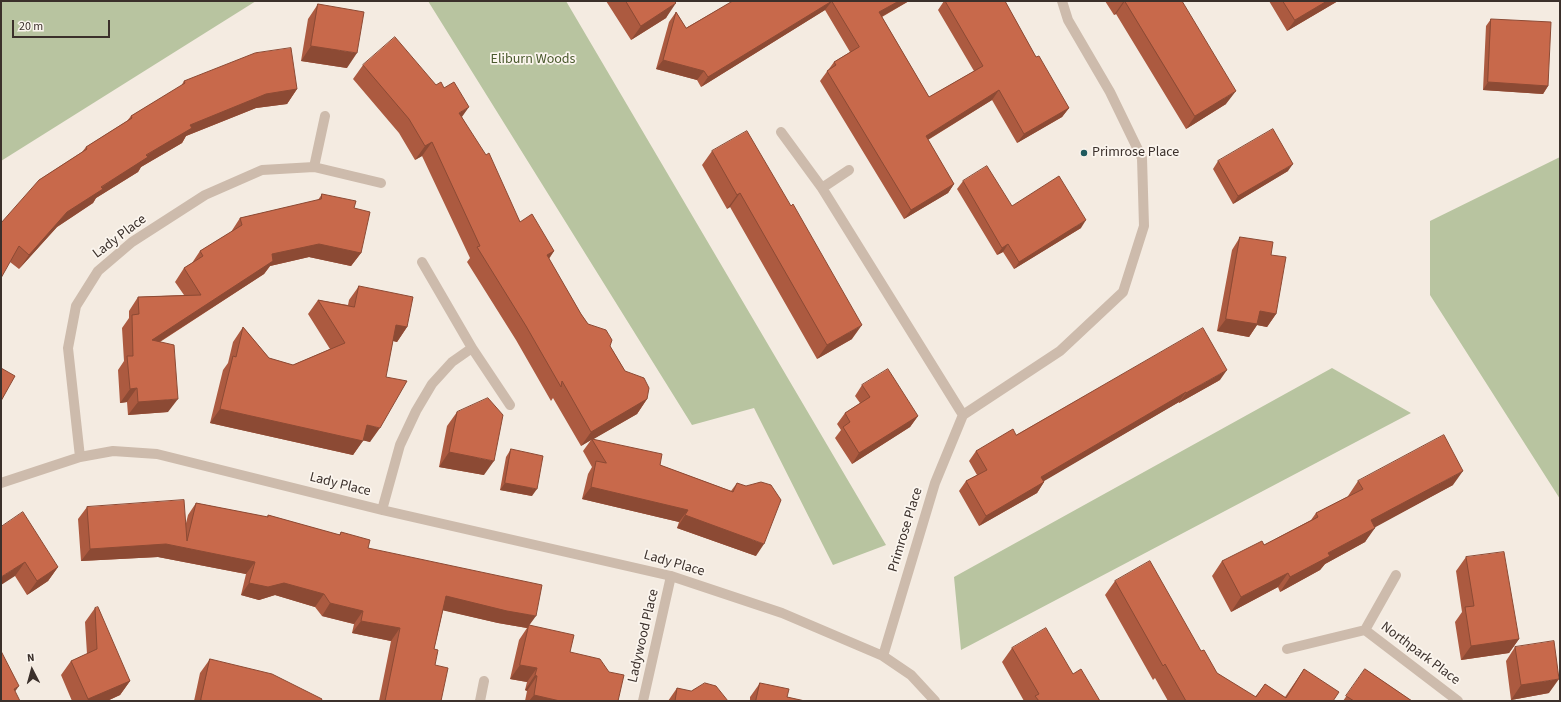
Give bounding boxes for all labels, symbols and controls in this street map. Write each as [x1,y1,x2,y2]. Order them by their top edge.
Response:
scale bar [14,12,112,38]
text: 20 m [19,18,43,35]
park label: Eliburn Woods [491,52,575,68]
place label: Primrose Place [1092,145,1179,161]
marker: Primrose Place [1079,148,1089,158]
street label: Lady Place [90,211,150,263]
street label: Lady Place [308,469,372,501]
street label: Primrose Place [885,486,927,574]
street label: Lady Place [642,547,706,581]
street label: Ladywood Place [625,588,663,684]
street label: Northpark Place [1377,619,1463,689]
north arrow [12,650,52,690]
text: N [26,650,35,665]

